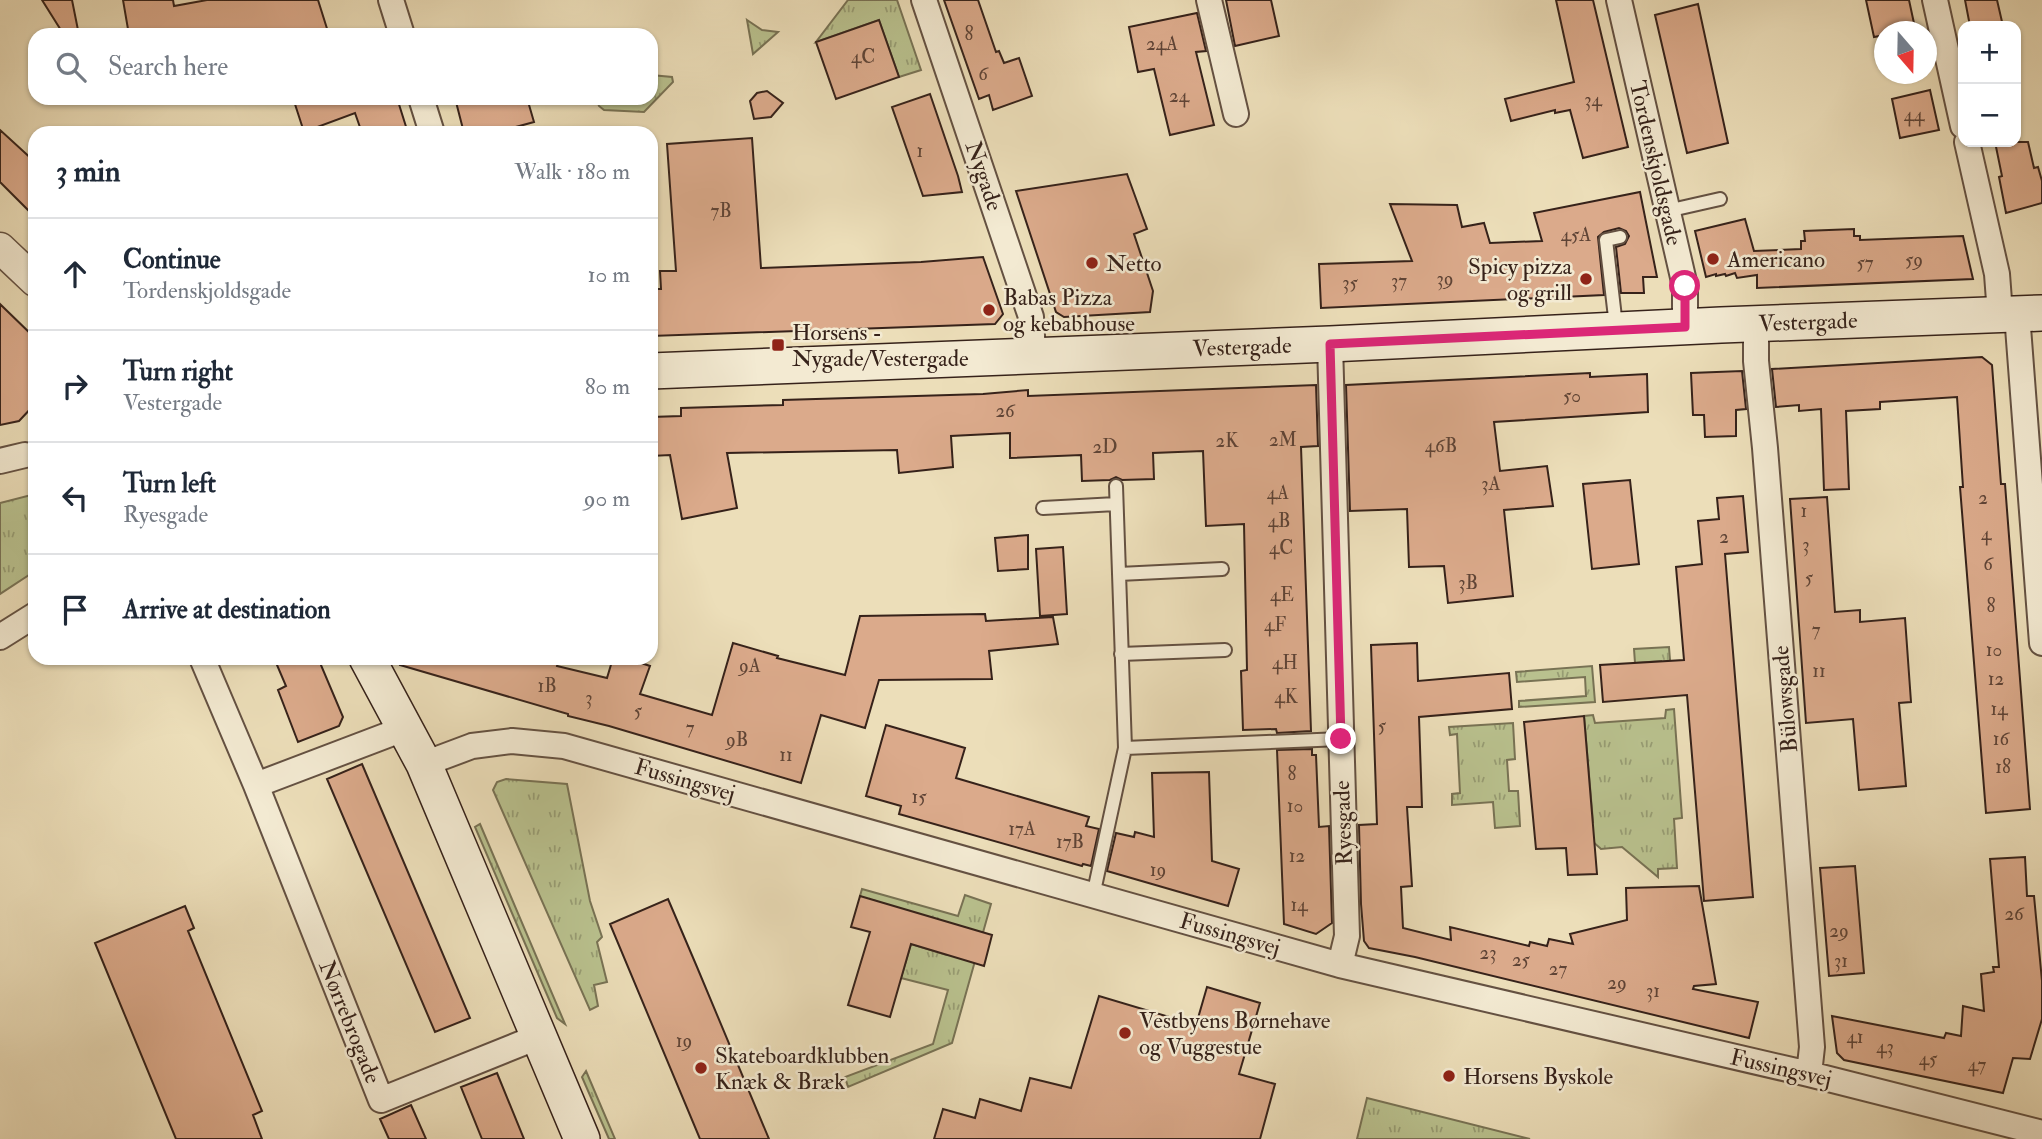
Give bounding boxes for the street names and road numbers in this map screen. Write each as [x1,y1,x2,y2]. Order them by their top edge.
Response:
street label: Tordenskjoldsgade [1623,78,1689,249]
street label: Nygade [959,137,1009,215]
street label: Vestergade [1758,306,1858,338]
street label: Vestergade [1192,331,1292,363]
street label: Bülowsgade [1766,644,1804,754]
street label: Fussingsvej [631,752,739,808]
street label: Ryesgade [1327,780,1359,866]
street label: Fussingsvej [1176,906,1284,962]
street label: Nørrebrogade [312,956,388,1088]
street label: Fussingsvej [1727,1042,1835,1094]

